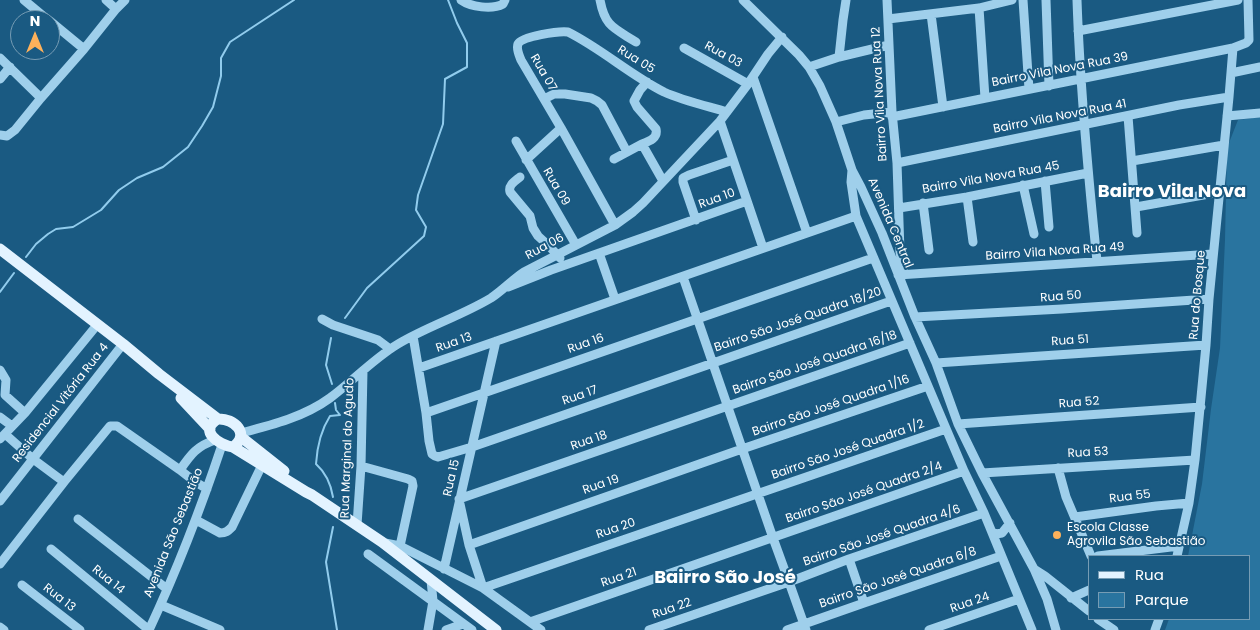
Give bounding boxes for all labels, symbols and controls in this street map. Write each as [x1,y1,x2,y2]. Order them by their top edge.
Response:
north arrow [10,10,60,60]
text: N [30,11,40,31]
street label: Bairro Vila Nova Rua 12 [869,26,891,162]
street label: Rua 03 [702,39,744,71]
street label: Rua 05 [615,43,657,77]
street label: Bairro Vila Nova Rua 39 [991,50,1129,90]
street label: Rua 07 [527,52,559,94]
street label: Bairro Vila Nova Rua 41 [992,97,1128,137]
street label: Bairro Vila Nova Rua 45 [921,159,1061,197]
street label: Rua 09 [539,165,573,209]
street label: Avenida Central [864,176,916,270]
district label: Bairro Vila Nova [1098,181,1246,203]
street label: Rua 10 [697,186,737,212]
street label: Rua 06 [523,231,567,263]
street label: Bairro Vila Nova Rua 49 [985,240,1125,264]
street label: Rua do Bosque [1187,250,1209,340]
street label: Bairro São José Quadra 18/20 [712,285,884,355]
street label: Rua 50 [1040,288,1082,306]
street label: Bairro São José Quadra 16/18 [731,328,899,398]
street label: Rua 13 [434,330,474,356]
street label: Rua 16 [566,331,606,357]
street label: Rua 51 [1051,333,1089,349]
street label: Residencial Vitória Rua 4 [10,340,112,466]
street label: Bairro São José Quadra 1/16 [750,372,912,440]
street label: Rua Marginal do Agudo [338,377,358,519]
street label: Rua 17 [560,383,600,409]
street label: Rua 52 [1058,394,1100,412]
street label: Bairro São José Quadra 1/2 [770,417,926,483]
street label: Rua 18 [569,428,609,454]
street label: Rua 53 [1067,445,1109,461]
street label: Rua 15 [441,458,463,498]
street label: Bairro São José Quadra 2/4 [784,459,944,527]
street label: Avenida São Sebastião [141,466,207,600]
street label: Rua 19 [581,472,621,498]
street label: Rua 55 [1109,487,1151,507]
street label: Bairro São José Quadra 4/6 [802,502,962,570]
street label: Rua 20 [594,516,638,542]
place label: Escola Classe Agrovila São Sebastião [1067,521,1205,549]
marker: Escola Classe Agrovila São Sebastião [1051,529,1063,541]
street label: Bairro São José Quadra 6/8 [818,544,978,612]
legend [1088,555,1250,620]
street label: Rua 14 [89,563,127,597]
text: Rua [1135,564,1164,585]
street label: Rua 21 [599,565,639,591]
district label: Bairro São José [654,567,796,589]
street label: Rua 13 [40,581,78,615]
text: Parque [1135,589,1188,610]
street label: Rua 24 [948,590,992,616]
street label: Rua 22 [651,596,693,622]

